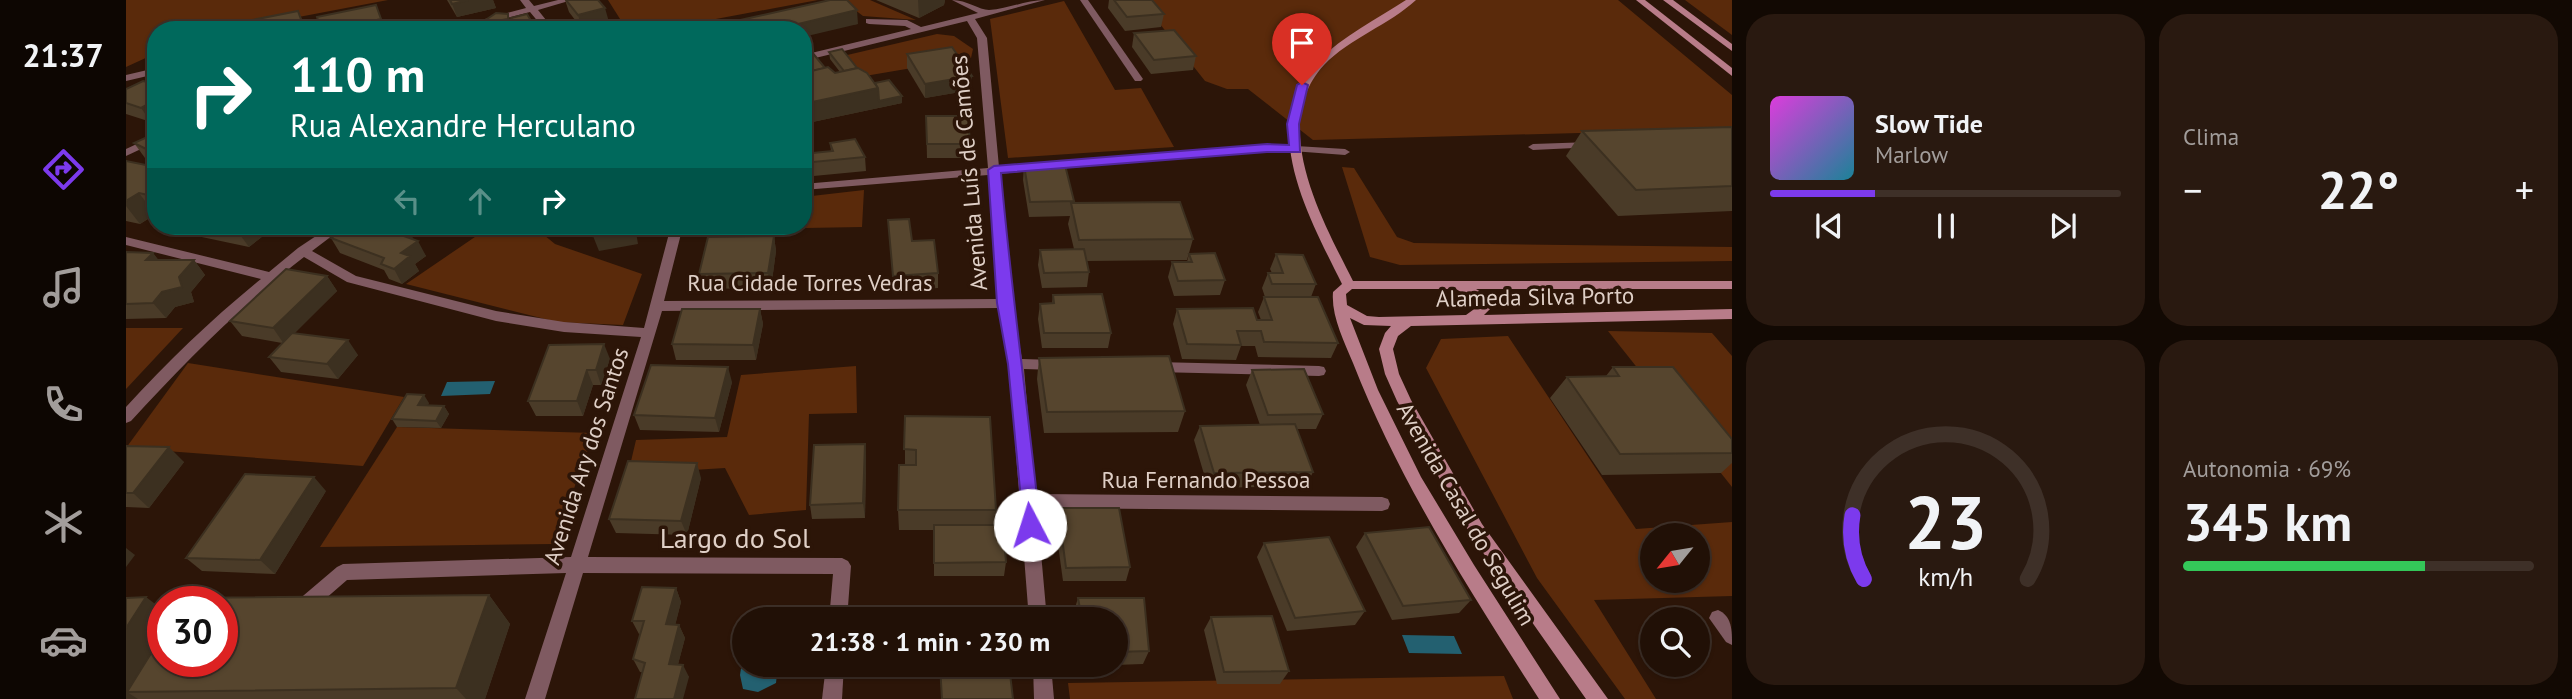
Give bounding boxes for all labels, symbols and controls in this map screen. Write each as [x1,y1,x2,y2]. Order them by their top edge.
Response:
pin [1272,13,1332,85]
icon: arrive [1283,24,1321,62]
text: 21:37 [22,34,104,76]
text: 110 m [290,42,425,106]
icon: right [175,49,266,140]
street label: Avenida Luís de Camões [944,54,993,292]
text: Rua Alexandre Herculano [290,104,636,146]
text: Slow Tide [1875,107,1983,140]
text: Clima [2183,122,2239,151]
text: Marlow [1875,140,1948,169]
icon: directions [39,145,88,194]
text: 22° [2318,156,2399,223]
text: − [2183,165,2202,214]
text: + [2515,165,2534,214]
icon: left [388,182,426,220]
icon: ahead [461,182,499,220]
icon: right [534,182,572,220]
icon: previous [1810,207,1848,245]
icon: pause [1927,207,1965,245]
icon: next [2044,207,2082,245]
icon: music [39,263,88,312]
street label: Rua Cidade Torres Vedras [687,268,933,297]
street label: Alameda Silva Porto [1436,280,1634,313]
street label: Avenida Ary dos Santos [537,344,634,568]
icon: phone [39,380,88,429]
street label: Avenida Casal do Segulim [1391,397,1542,630]
text: Autonomia · 69% [2183,454,2351,483]
street label: Rua Fernando Pessoa [1101,465,1311,494]
text: 23 [1904,475,1987,569]
position arrow [993,488,1067,562]
text: 345 km [2183,488,2352,555]
icon: climate [39,498,88,547]
street label: Largo do Sol [660,519,810,556]
north arrow [1640,523,1710,593]
map controls [1640,523,1710,677]
text: km/h [1918,560,1973,592]
speed limit sign: 30 [147,586,238,677]
button: search [1640,607,1710,677]
icon: car [39,616,88,665]
text: 21:38 · 1 min · 230 m [810,625,1050,658]

